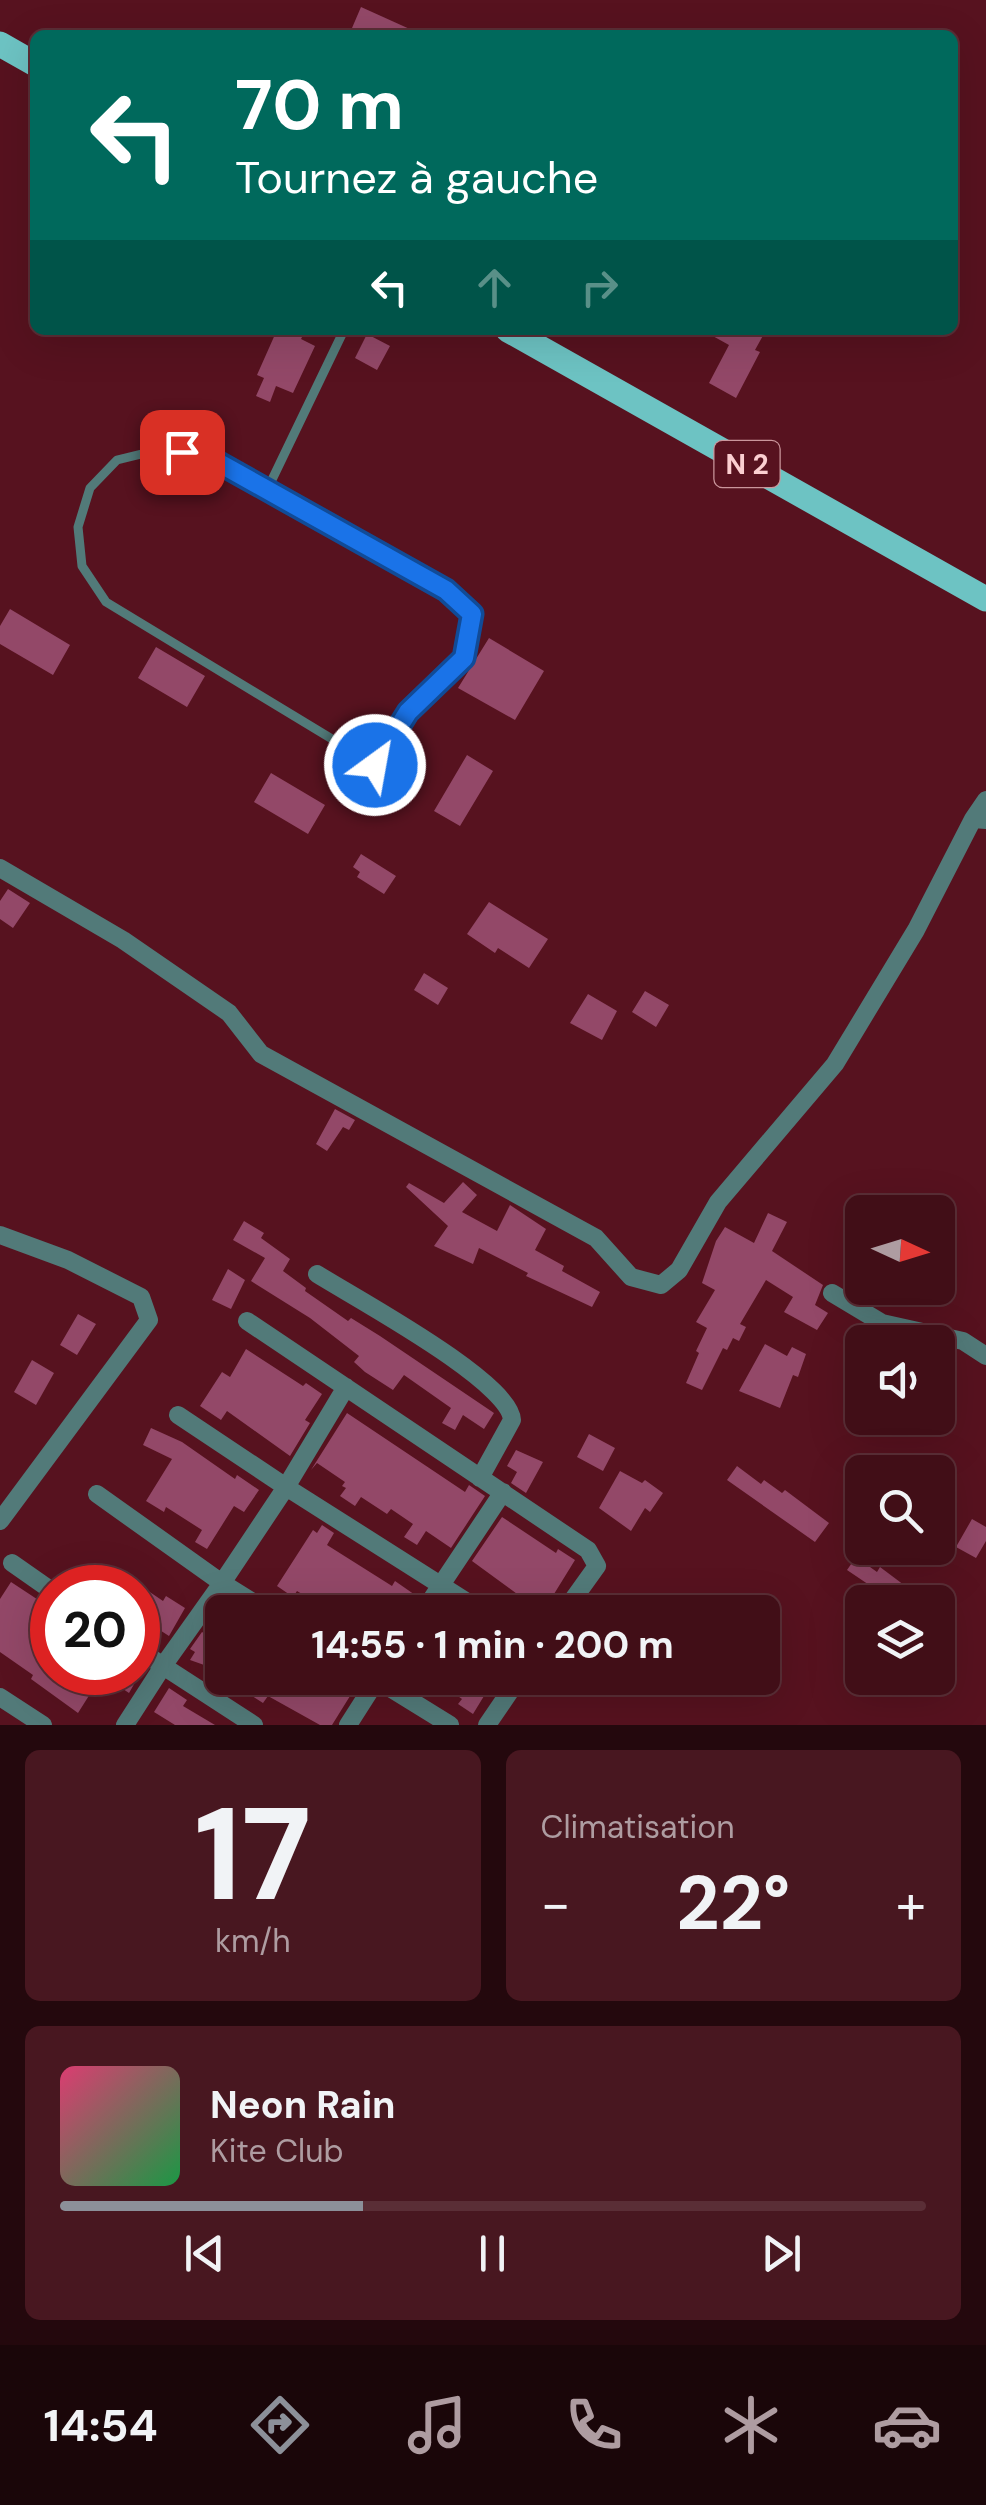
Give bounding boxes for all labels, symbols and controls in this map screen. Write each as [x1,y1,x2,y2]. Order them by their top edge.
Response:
text: 70 m [235,60,404,151]
icon: left [70,70,200,200]
text: Tournez à gauche [235,148,598,207]
icon: left [362,260,417,315]
icon: ahead [467,260,522,315]
icon: right [572,260,627,315]
pin [140,410,225,495]
icon: arrive [155,425,210,480]
road number: N 2 [714,441,780,487]
position arrow [323,713,427,817]
north arrow [845,1195,955,1305]
map controls [845,1195,955,1695]
button: sound [845,1325,955,1435]
button: search [845,1455,955,1565]
speed limit sign: 20 [30,1565,160,1695]
button: layers [845,1585,955,1695]
text: 14:55 · 1 min · 200 m [311,1620,674,1670]
text: 17 [194,1770,311,1939]
text: Climatisation [541,1806,735,1848]
text: 22° [676,1855,790,1952]
text: − [541,1868,571,1940]
text: + [896,1868,926,1940]
text: km/h [215,1920,291,1962]
text: Neon Rain [210,2080,395,2130]
text: Kite Club [210,2130,344,2172]
icon: previous [177,2226,232,2281]
icon: pause [465,2226,520,2281]
icon: next [754,2226,809,2281]
icon: directions [245,2390,315,2460]
icon: music [402,2390,472,2460]
icon: phone [559,2390,629,2460]
icon: climate [716,2390,786,2460]
icon: car [872,2390,942,2460]
text: 14:54 [43,2396,158,2455]

